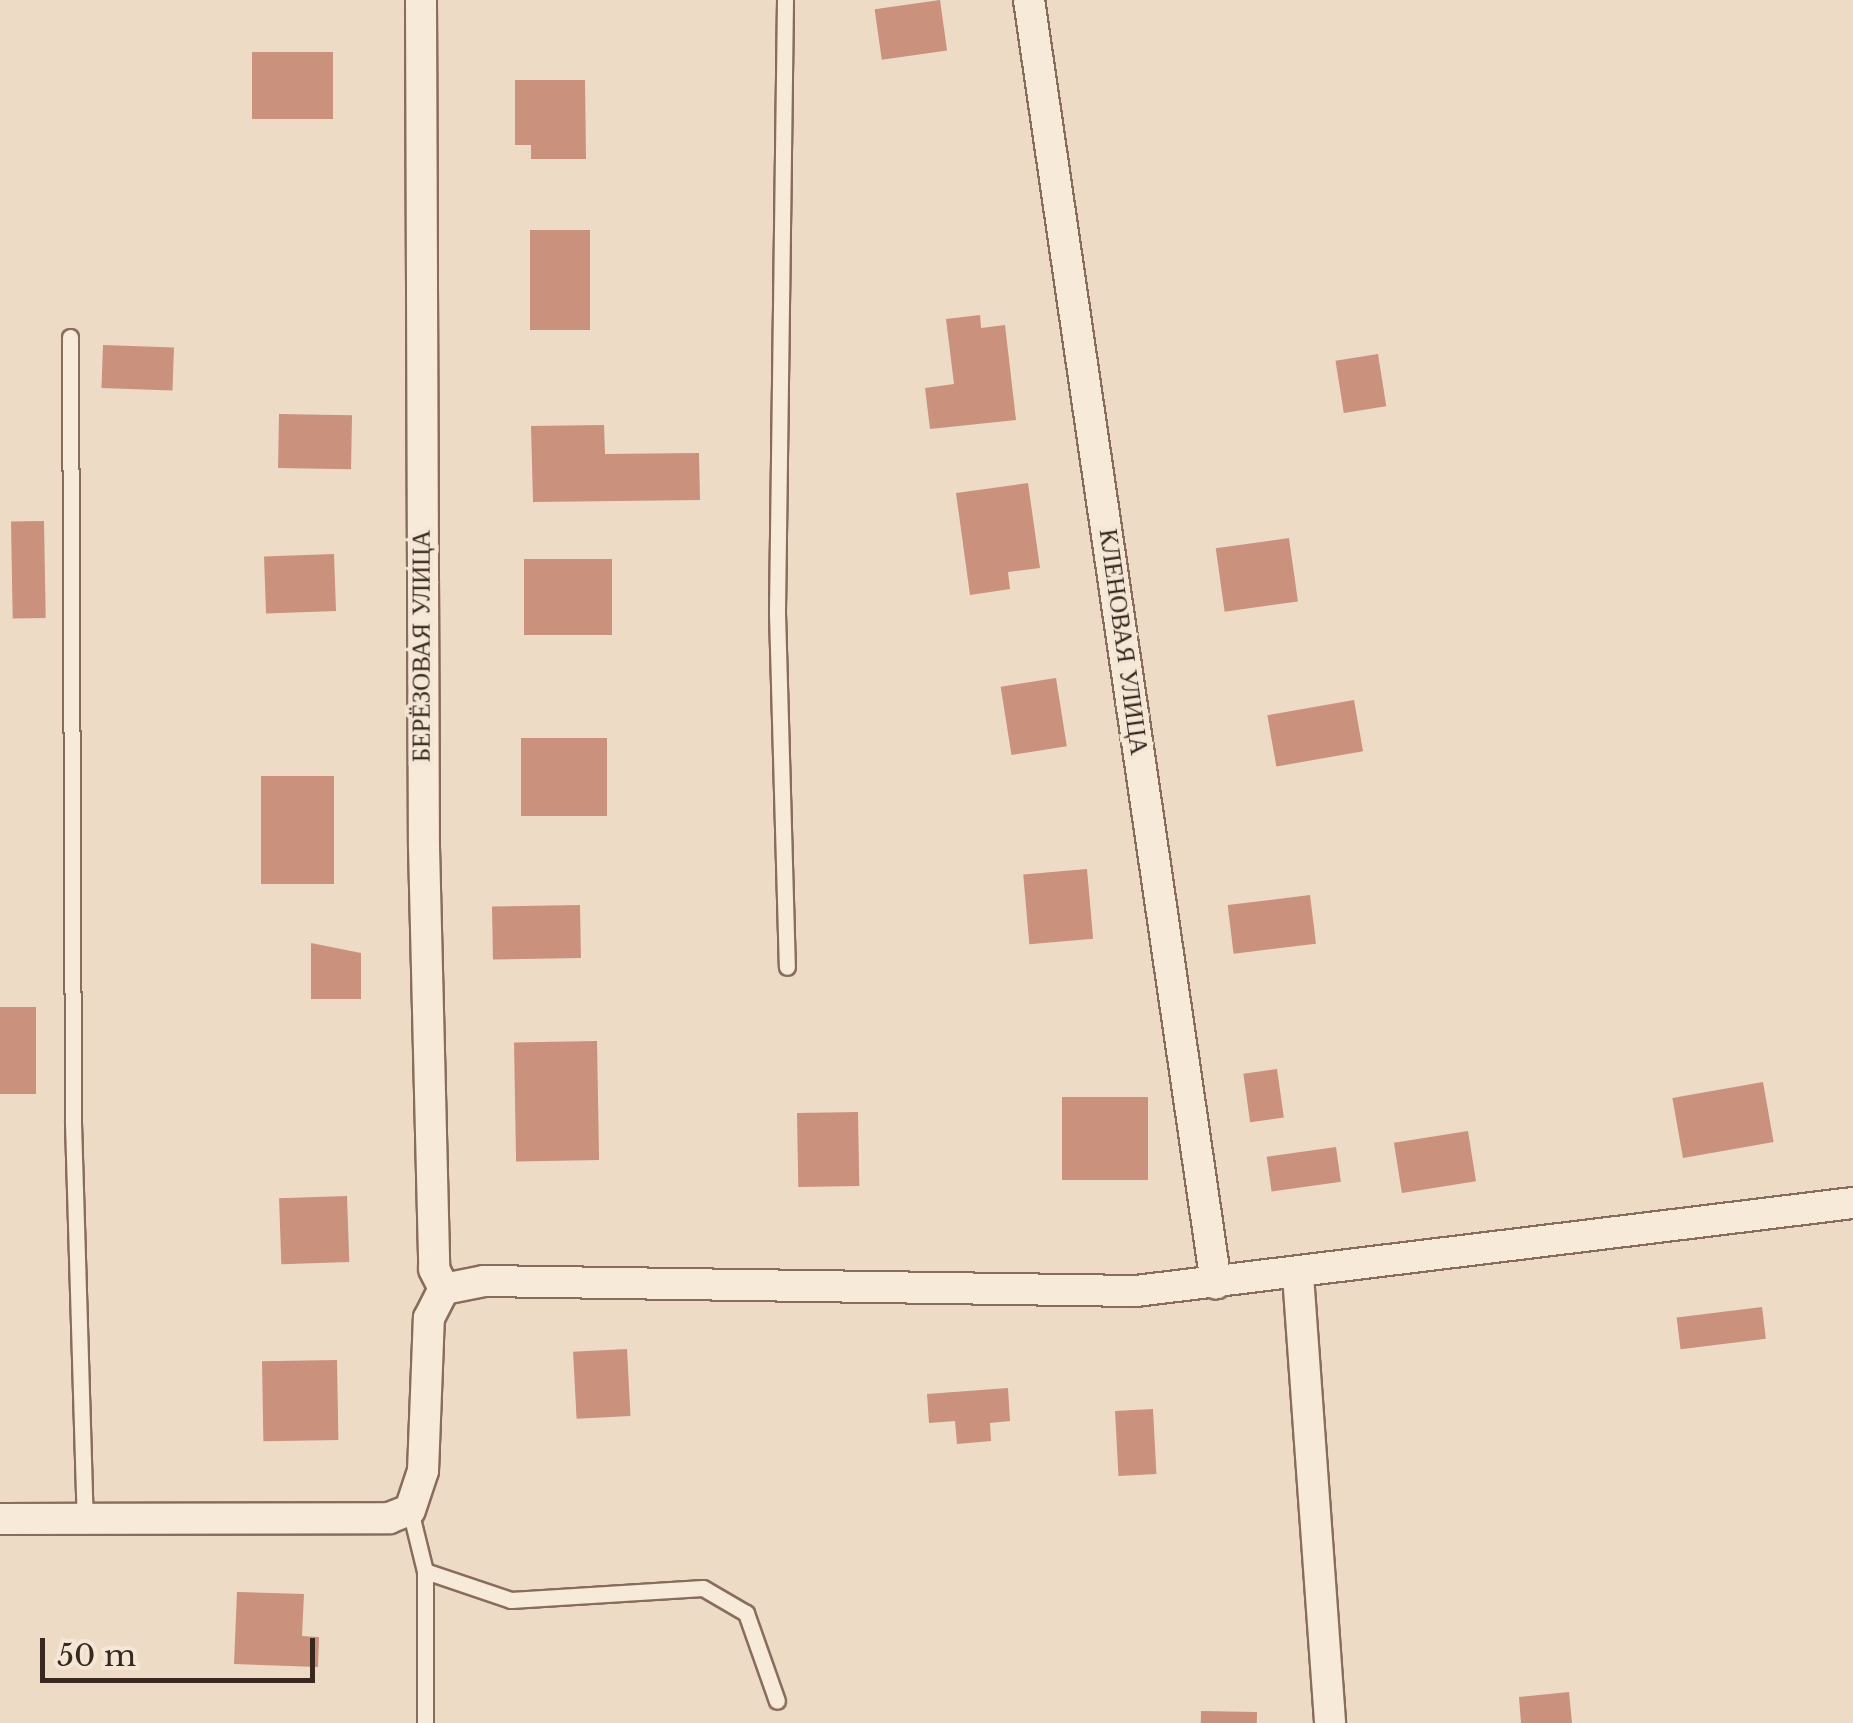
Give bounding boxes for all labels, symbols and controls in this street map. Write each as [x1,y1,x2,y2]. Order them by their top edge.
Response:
street label: КЛЕНОВАЯ УЛИЦА [1092,527,1154,757]
street label: БЕРЁЗОВАЯ УЛИЦА [407,530,437,762]
scale bar [45,1618,320,1680]
text: 50 m [57,1637,136,1674]

